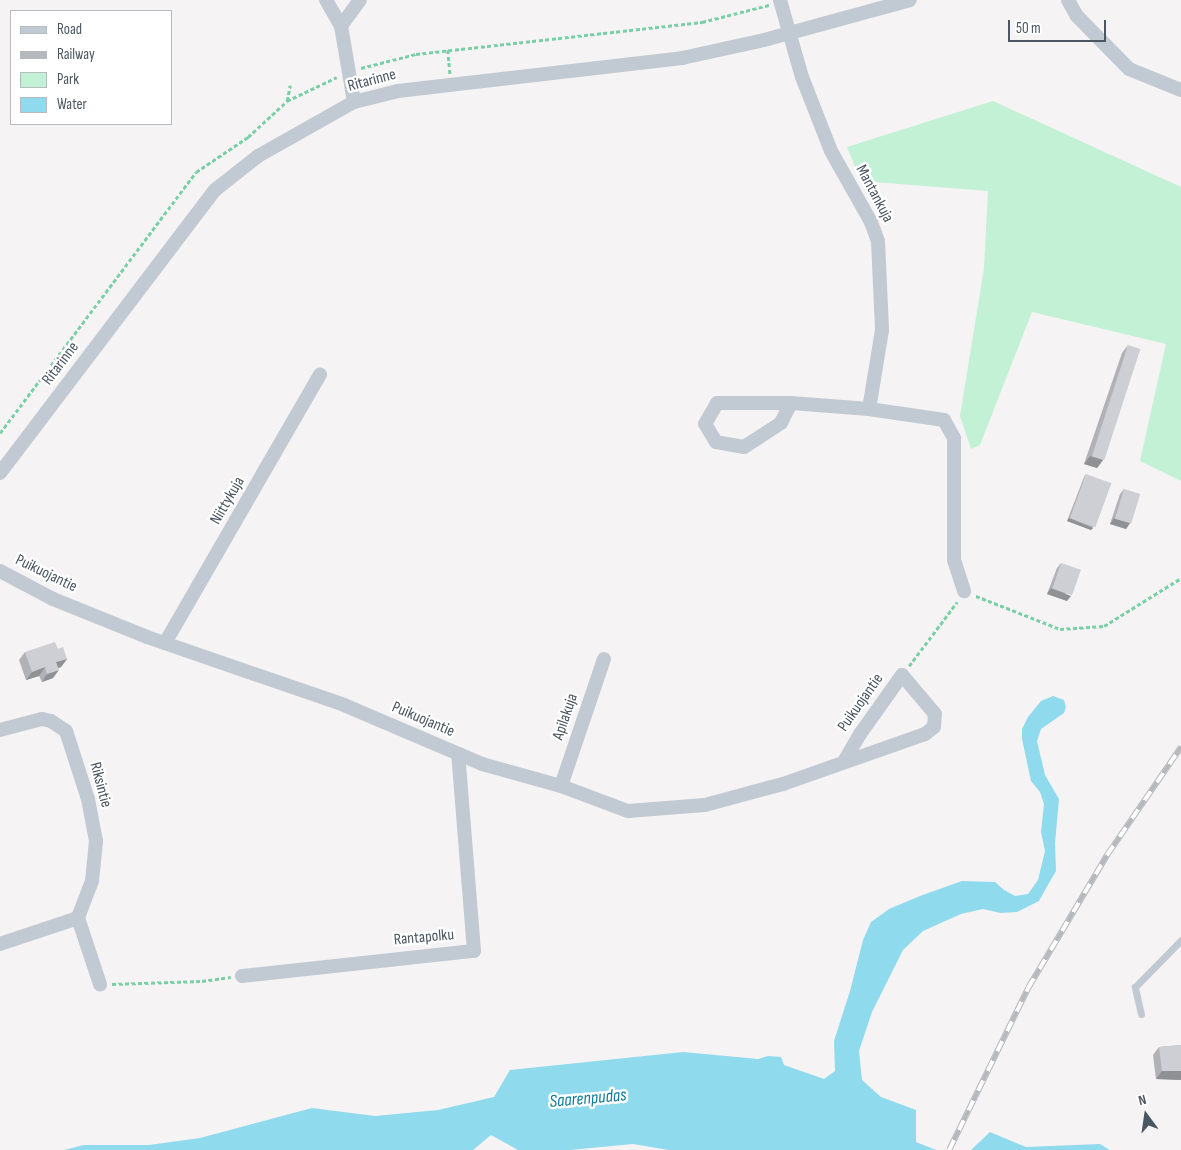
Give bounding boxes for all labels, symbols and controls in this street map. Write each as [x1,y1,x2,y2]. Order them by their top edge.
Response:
legend [10,10,172,125]
scale bar [1011,10,1108,42]
text: 50 m [1016,19,1041,38]
text: Road [57,20,82,39]
text: Railway [57,45,95,64]
street label: Ritarinne [346,65,398,97]
text: Park [57,70,79,89]
text: Water [57,95,87,114]
street label: Mantankuja [851,162,897,226]
street label: Ritarinne [39,339,83,389]
street label: Niittykuja [207,474,249,528]
street label: Puikuojantie [12,551,80,597]
street label: Puikuojantie [834,670,888,736]
street label: Apilakuja [549,691,583,743]
street label: Puikuojantie [389,698,457,742]
street label: Riksintie [85,760,115,810]
street label: Rantapolku [393,926,455,950]
water label: Saarenpudas [549,1085,627,1113]
north arrow [1121,1090,1171,1140]
text: N [1137,1091,1148,1109]

